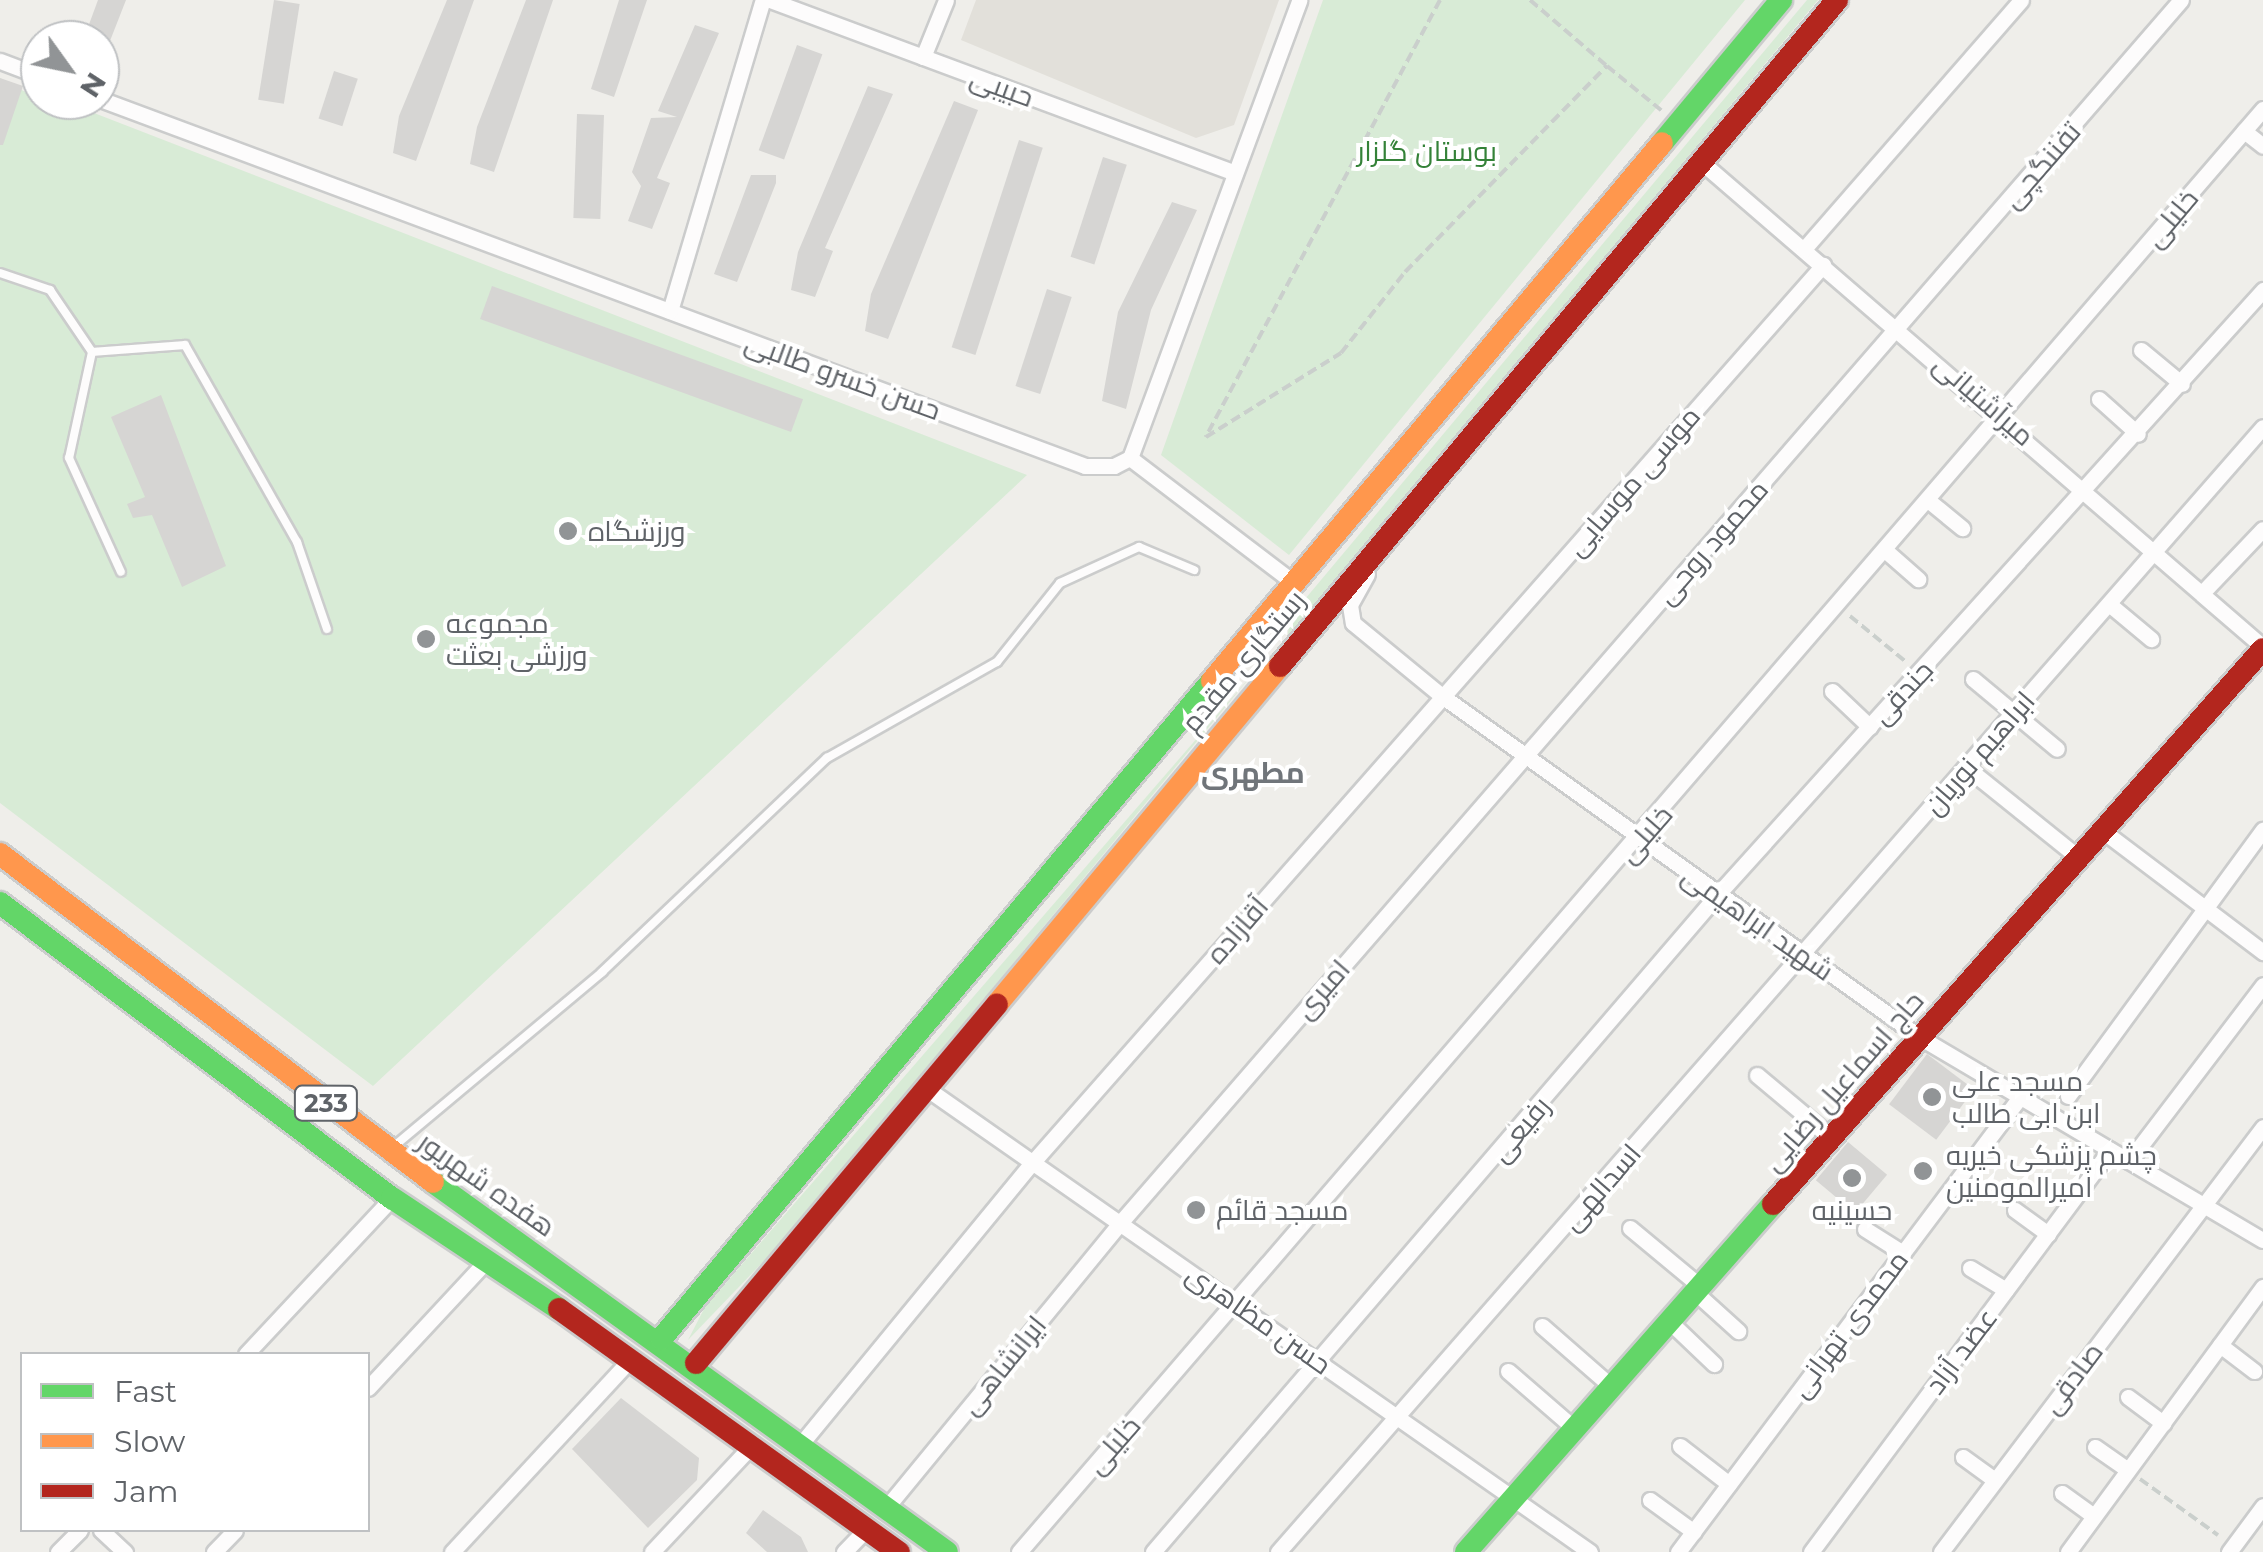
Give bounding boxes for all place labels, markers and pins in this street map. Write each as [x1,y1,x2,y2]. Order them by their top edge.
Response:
place label: ورزشگاه [588,514,686,548]
marker: ورزشگاه [557,520,579,542]
place label: مجموعه ورزشی بعثت [446,606,588,672]
marker: مجموعه ورزشی بعثت [415,628,437,650]
place label: مسجد علی ابن ابی طالب [1952,1064,2101,1130]
marker: مسجد علی ابن ابی طالب [1921,1086,1943,1108]
place label: چشم پزشکی خیریه امیرالمومنین [1946,1138,2157,1204]
marker: چشم پزشکی خیریه امیرالمومنین [1910,1158,1936,1184]
marker: حسینیه [1841,1167,1863,1189]
place label: مسجد قائم [1216,1193,1348,1227]
place label: حسینیه [1812,1193,1892,1227]
marker: مسجد قائم [1185,1199,1207,1221]

